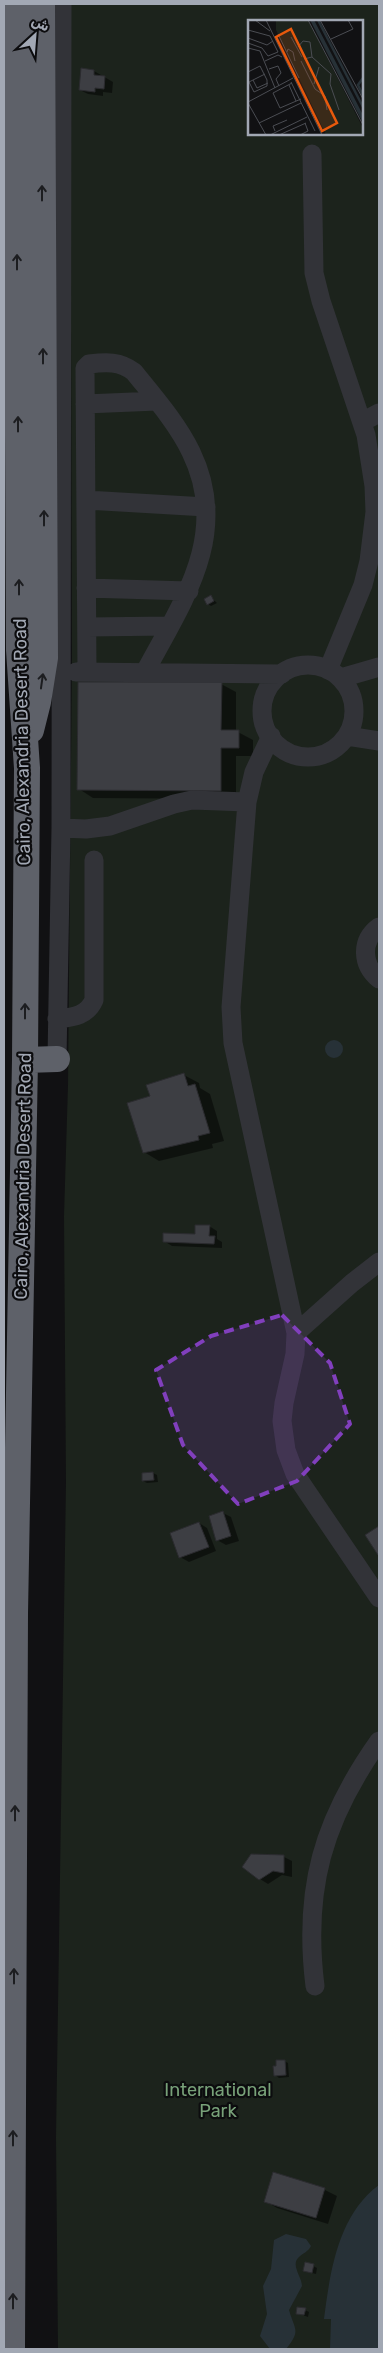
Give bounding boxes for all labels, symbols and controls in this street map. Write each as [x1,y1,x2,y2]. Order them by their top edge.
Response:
north arrow [10,10,60,60]
text: ش [29,12,52,35]
inset map [248,20,363,135]
one-way arrow [37,185,47,202]
one-way arrow [12,254,22,270]
one-way arrow [38,348,48,364]
one-way arrow [13,416,23,432]
one-way arrow [39,510,49,526]
one-way arrow [14,579,24,595]
street label: Cairo, Alexandria Desert Road [9,618,35,866]
one-way arrow [37,673,47,689]
one-way arrow [20,1003,30,1020]
street label: Cairo, Alexandria Desert Road [10,1052,36,1300]
one-way arrow [10,1805,20,1822]
one-way arrow [9,1968,19,1984]
park label: International Park [164,2079,272,2122]
one-way arrow [8,2130,18,2146]
one-way arrow [8,2293,18,2309]

